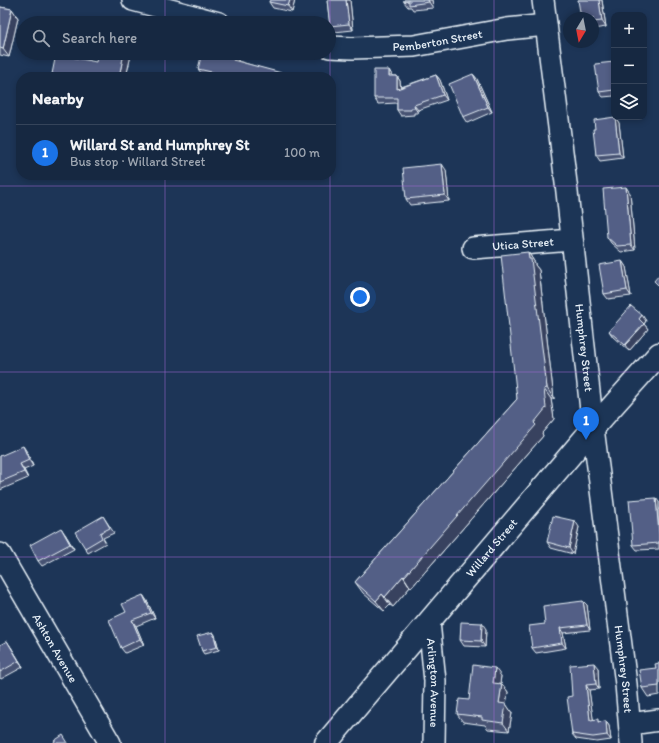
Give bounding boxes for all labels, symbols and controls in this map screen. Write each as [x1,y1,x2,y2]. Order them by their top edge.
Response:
north arrow [563,12,599,48]
map controls [611,12,647,120]
button: + [611,12,647,48]
search box [16,16,336,60]
icon: search [30,27,52,49]
street label: Pemberton Street [392,27,484,54]
text: Search here [62,29,137,47]
button: − [611,48,647,84]
button: layers [611,84,647,120]
text: Nearby [32,88,84,108]
text: Willard St and Humphrey St [70,136,250,154]
text: 1 [42,145,48,160]
text: 100 m [284,145,320,160]
text: Bus stop · Willard Street [70,154,205,169]
street label: Utica Street [492,234,555,253]
your location [350,287,370,307]
street label: Humphrey Street [572,303,596,393]
pin: 1 [573,407,599,440]
street label: Willard Street [463,515,521,580]
street label: Ashton Avenue [29,611,81,685]
street label: Humphrey Street [611,624,635,714]
street label: Arlington Avenue [424,637,442,728]

